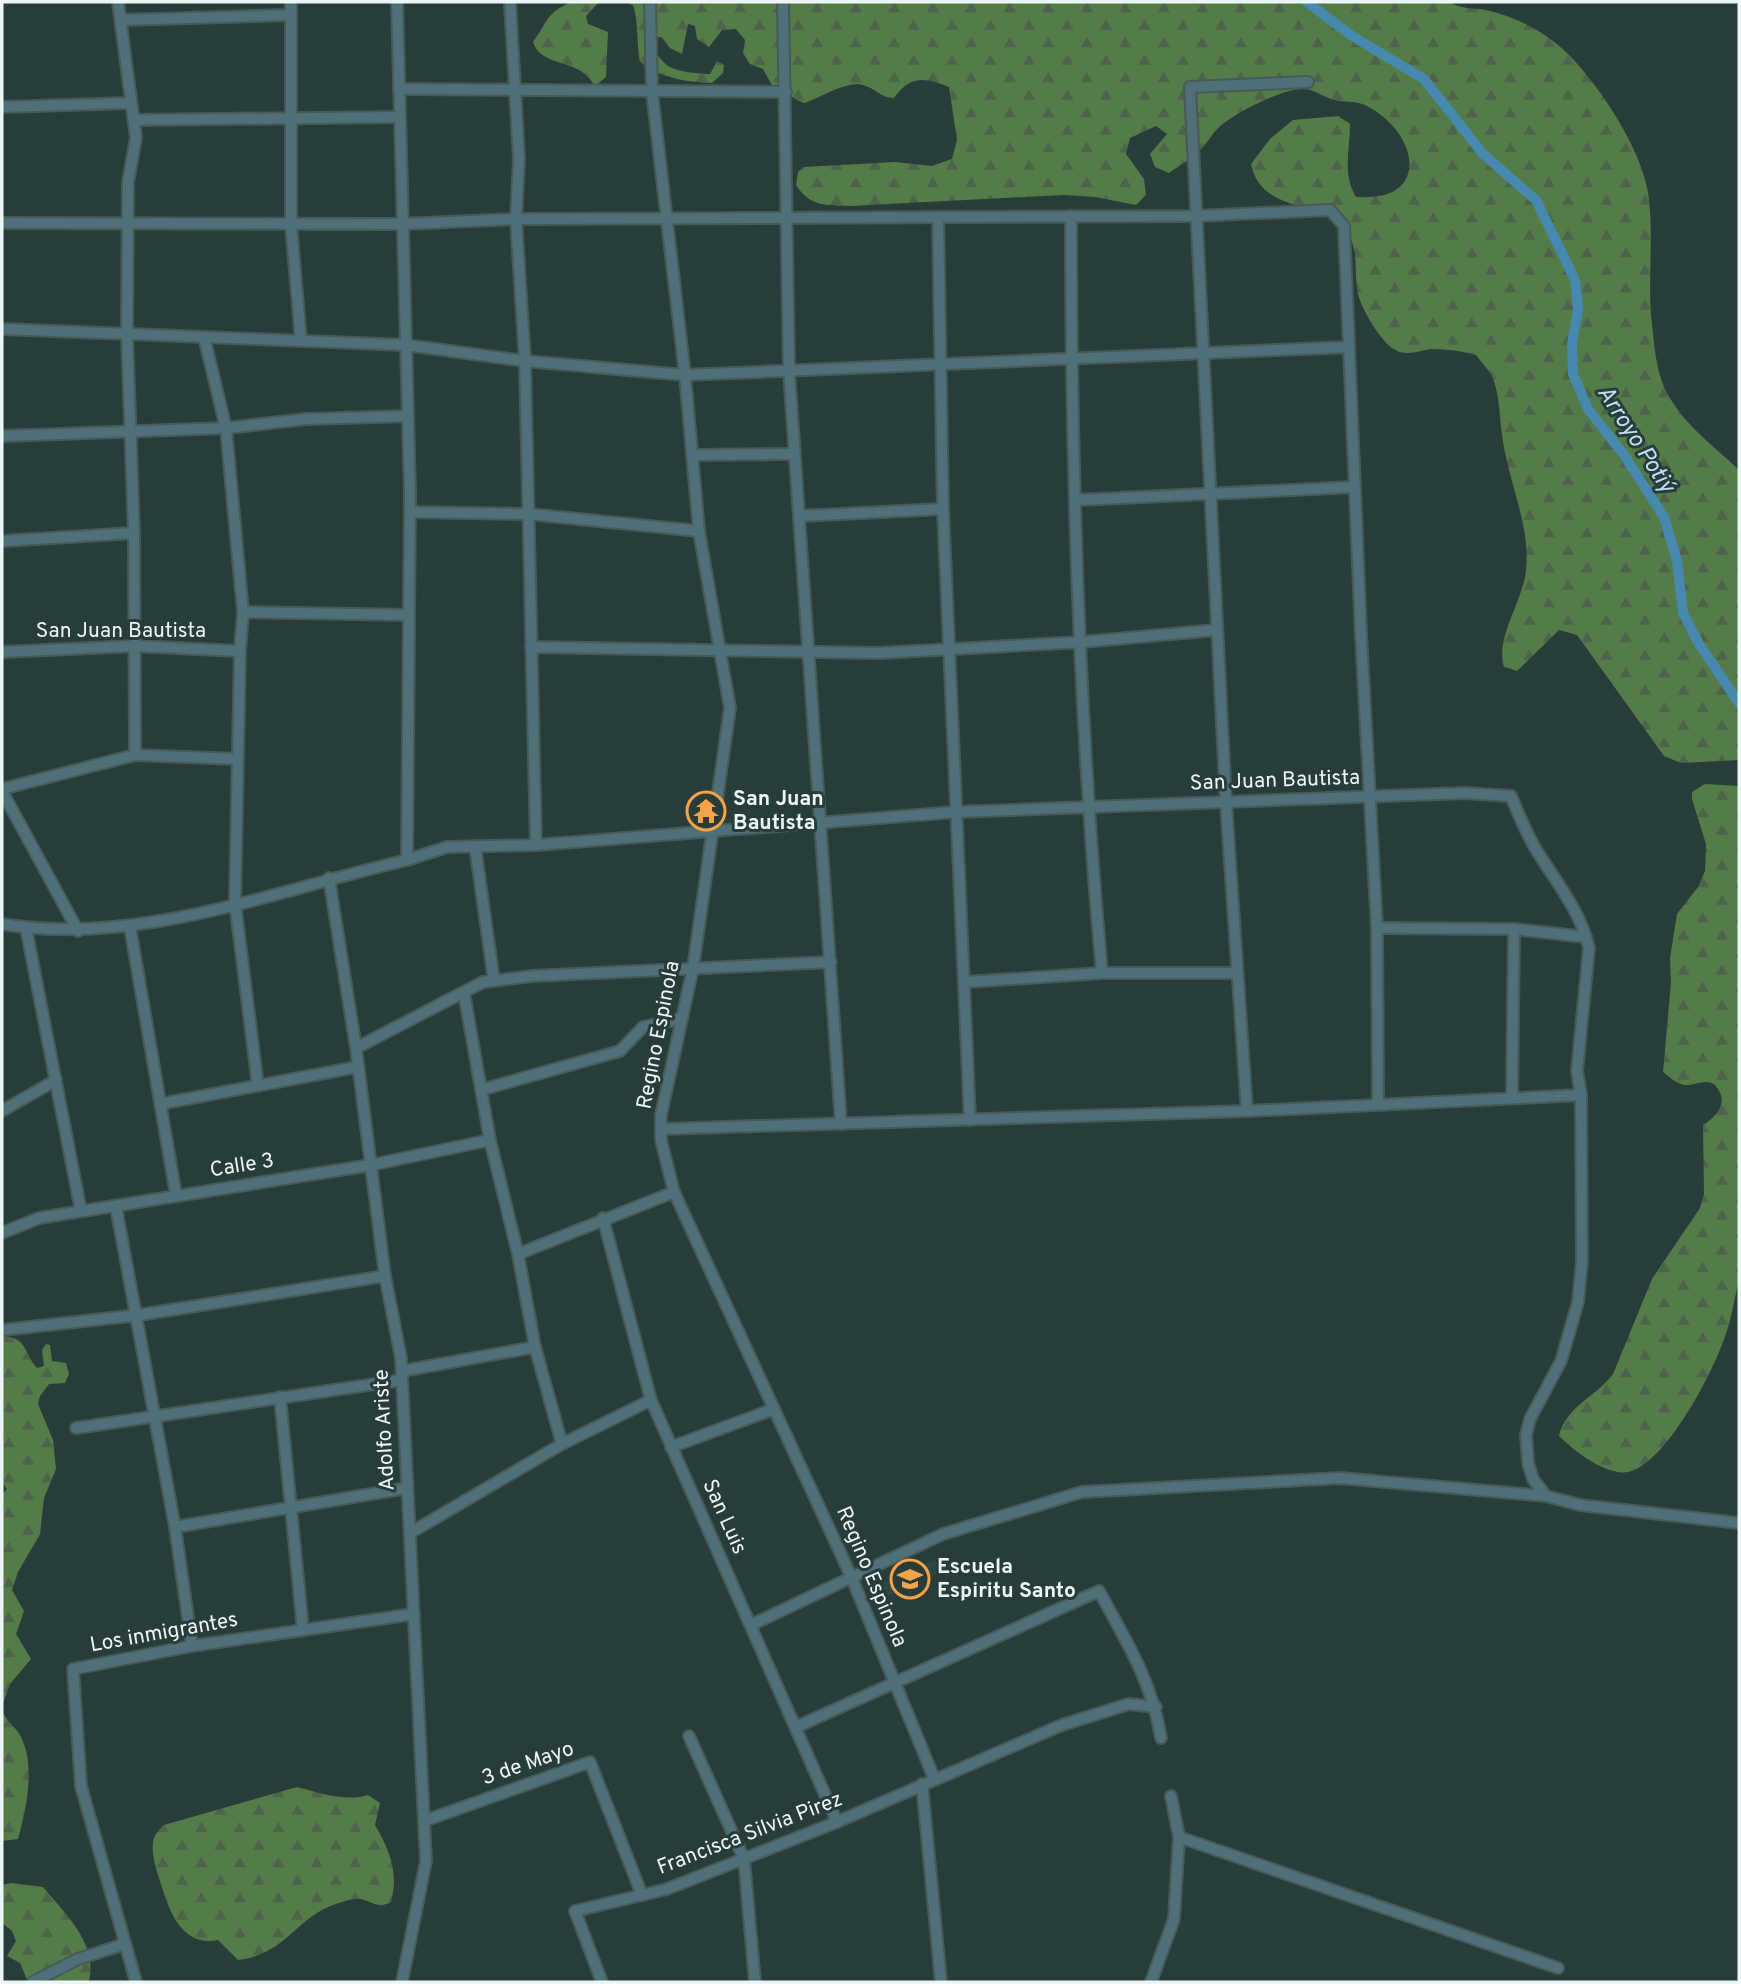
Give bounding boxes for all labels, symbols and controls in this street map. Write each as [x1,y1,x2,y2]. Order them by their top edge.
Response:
water label: Arroyo Poti´y [1589,381,1682,501]
street label: San Juan Bautista [36,618,206,645]
street label: San Juan Bautista [1189,765,1361,797]
place label: San Juan Bautista [733,786,824,837]
temple icon: San Juan Bautista [685,790,727,832]
street label: Regino Espinola [631,958,687,1112]
street label: Calle 3 [208,1148,276,1184]
street label: Adolfo Ariste [368,1369,402,1491]
street label: San Luis [696,1475,752,1559]
street label: Regino Espinola [829,1502,913,1652]
place label: Escuela Espiritu Santo [937,1554,1076,1605]
school or university icon: Escuela Espiritu Santo [889,1558,931,1600]
street label: Los inmigrantes [88,1607,240,1659]
street label: 3 de Mayo [478,1736,578,1792]
street label: Francisca Silvia Pirez [653,1786,847,1882]

